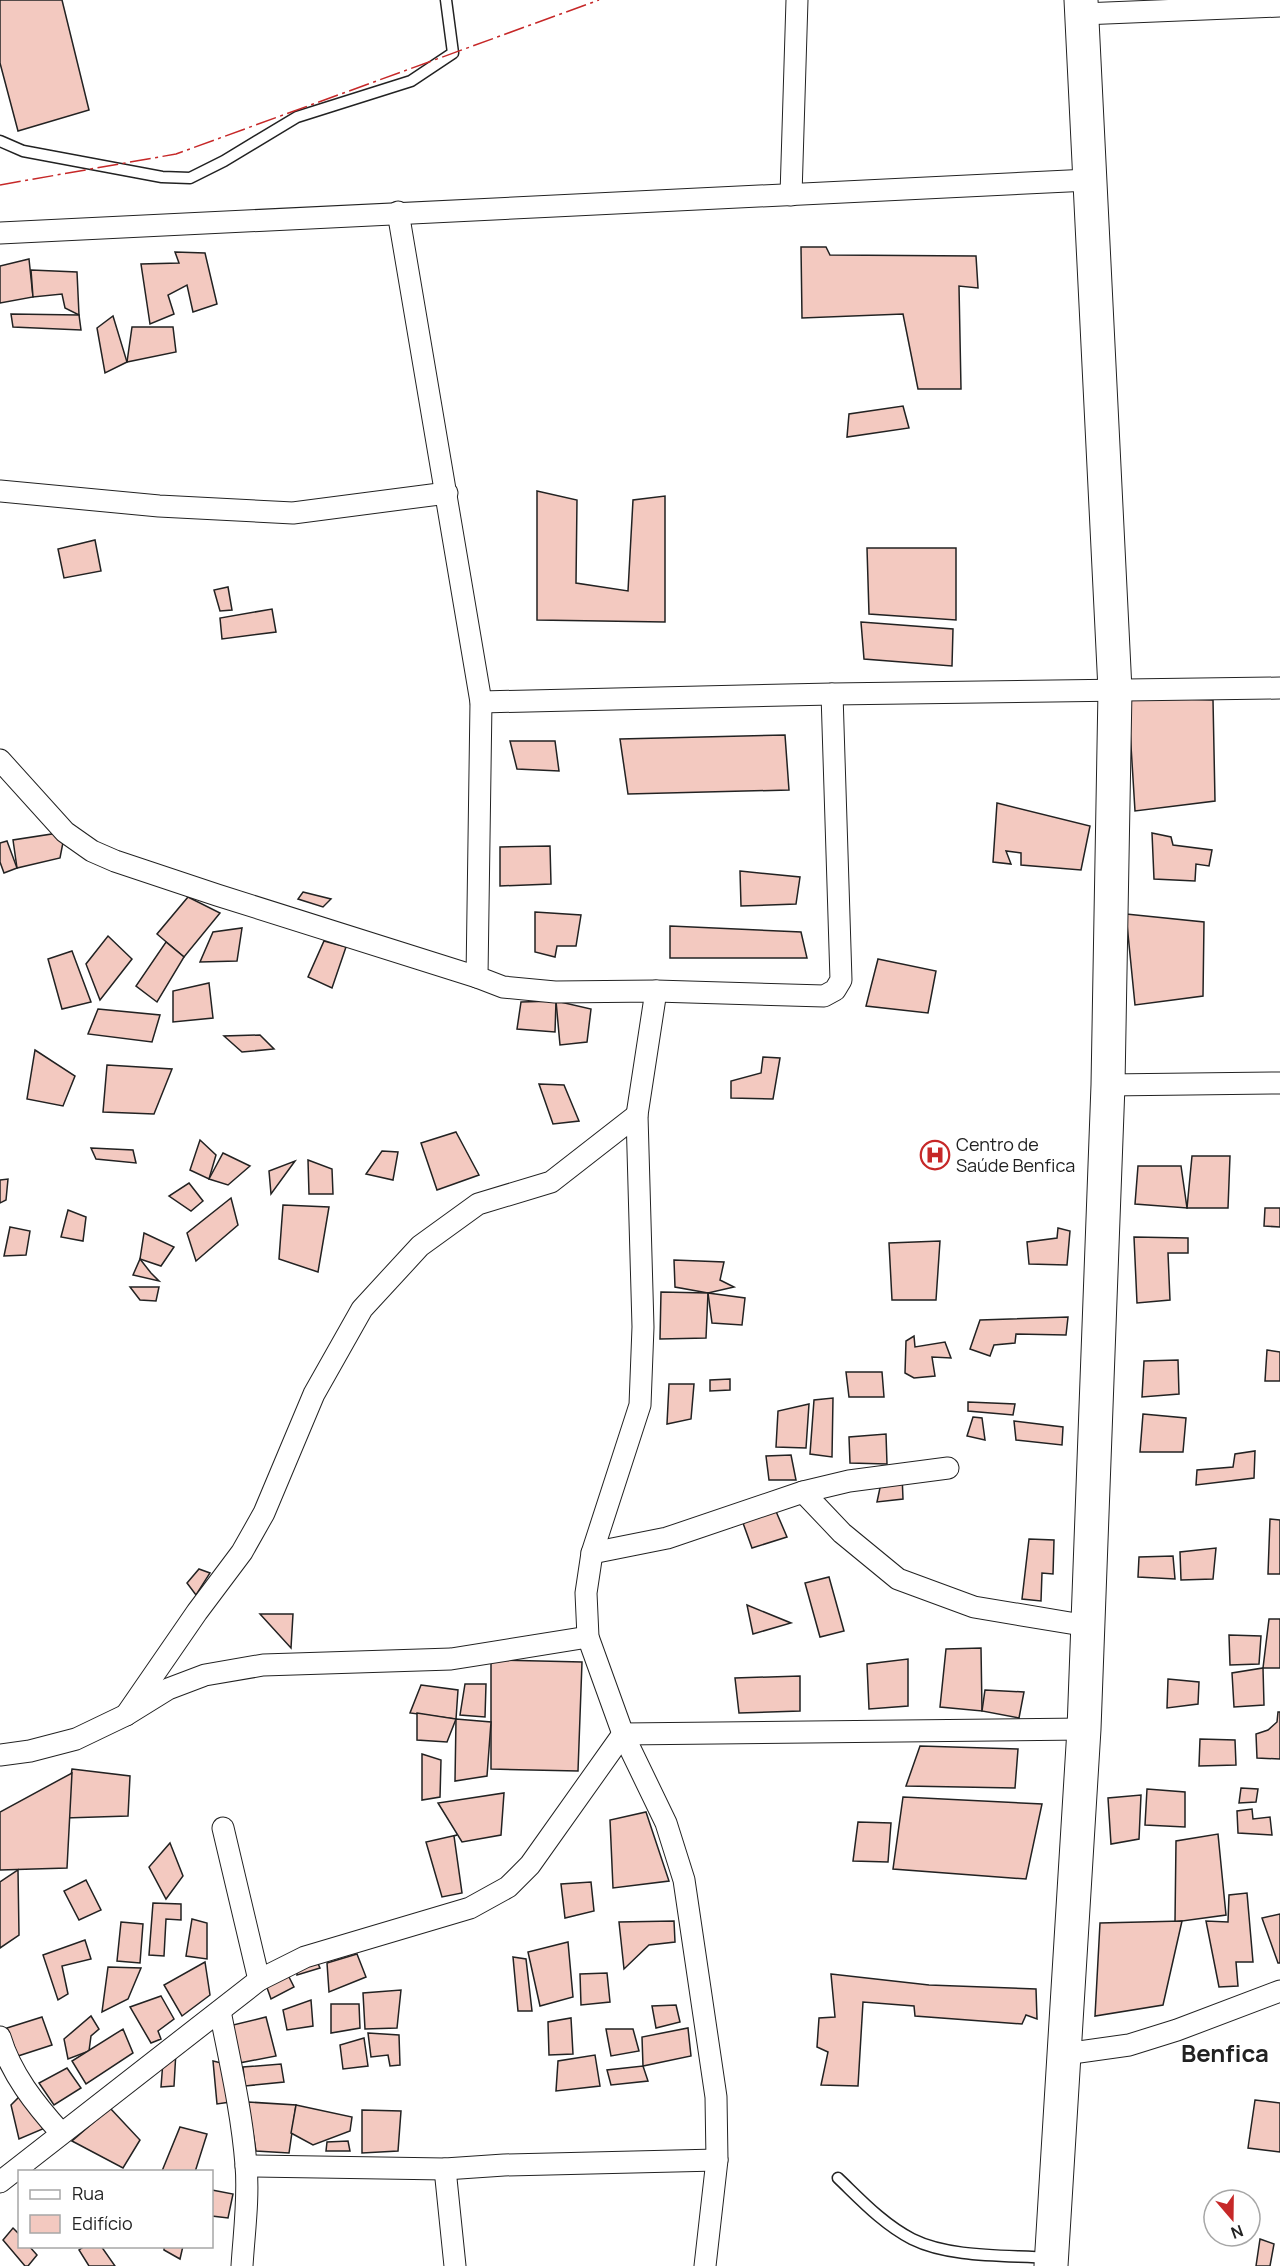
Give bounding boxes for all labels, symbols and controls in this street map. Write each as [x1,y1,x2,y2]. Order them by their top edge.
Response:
place label: Centro de Saúde Benfica [956,1132,1075,1177]
hospital icon: Centro de Saúde Benfica [919,1139,951,1171]
district label: Benfica [1181,2036,1269,2069]
legend [18,2170,213,2248]
text: Rua [72,2181,104,2205]
north arrow [1202,2188,1262,2248]
text: Edifício [72,2211,133,2235]
text: N [1228,2220,1246,2244]

